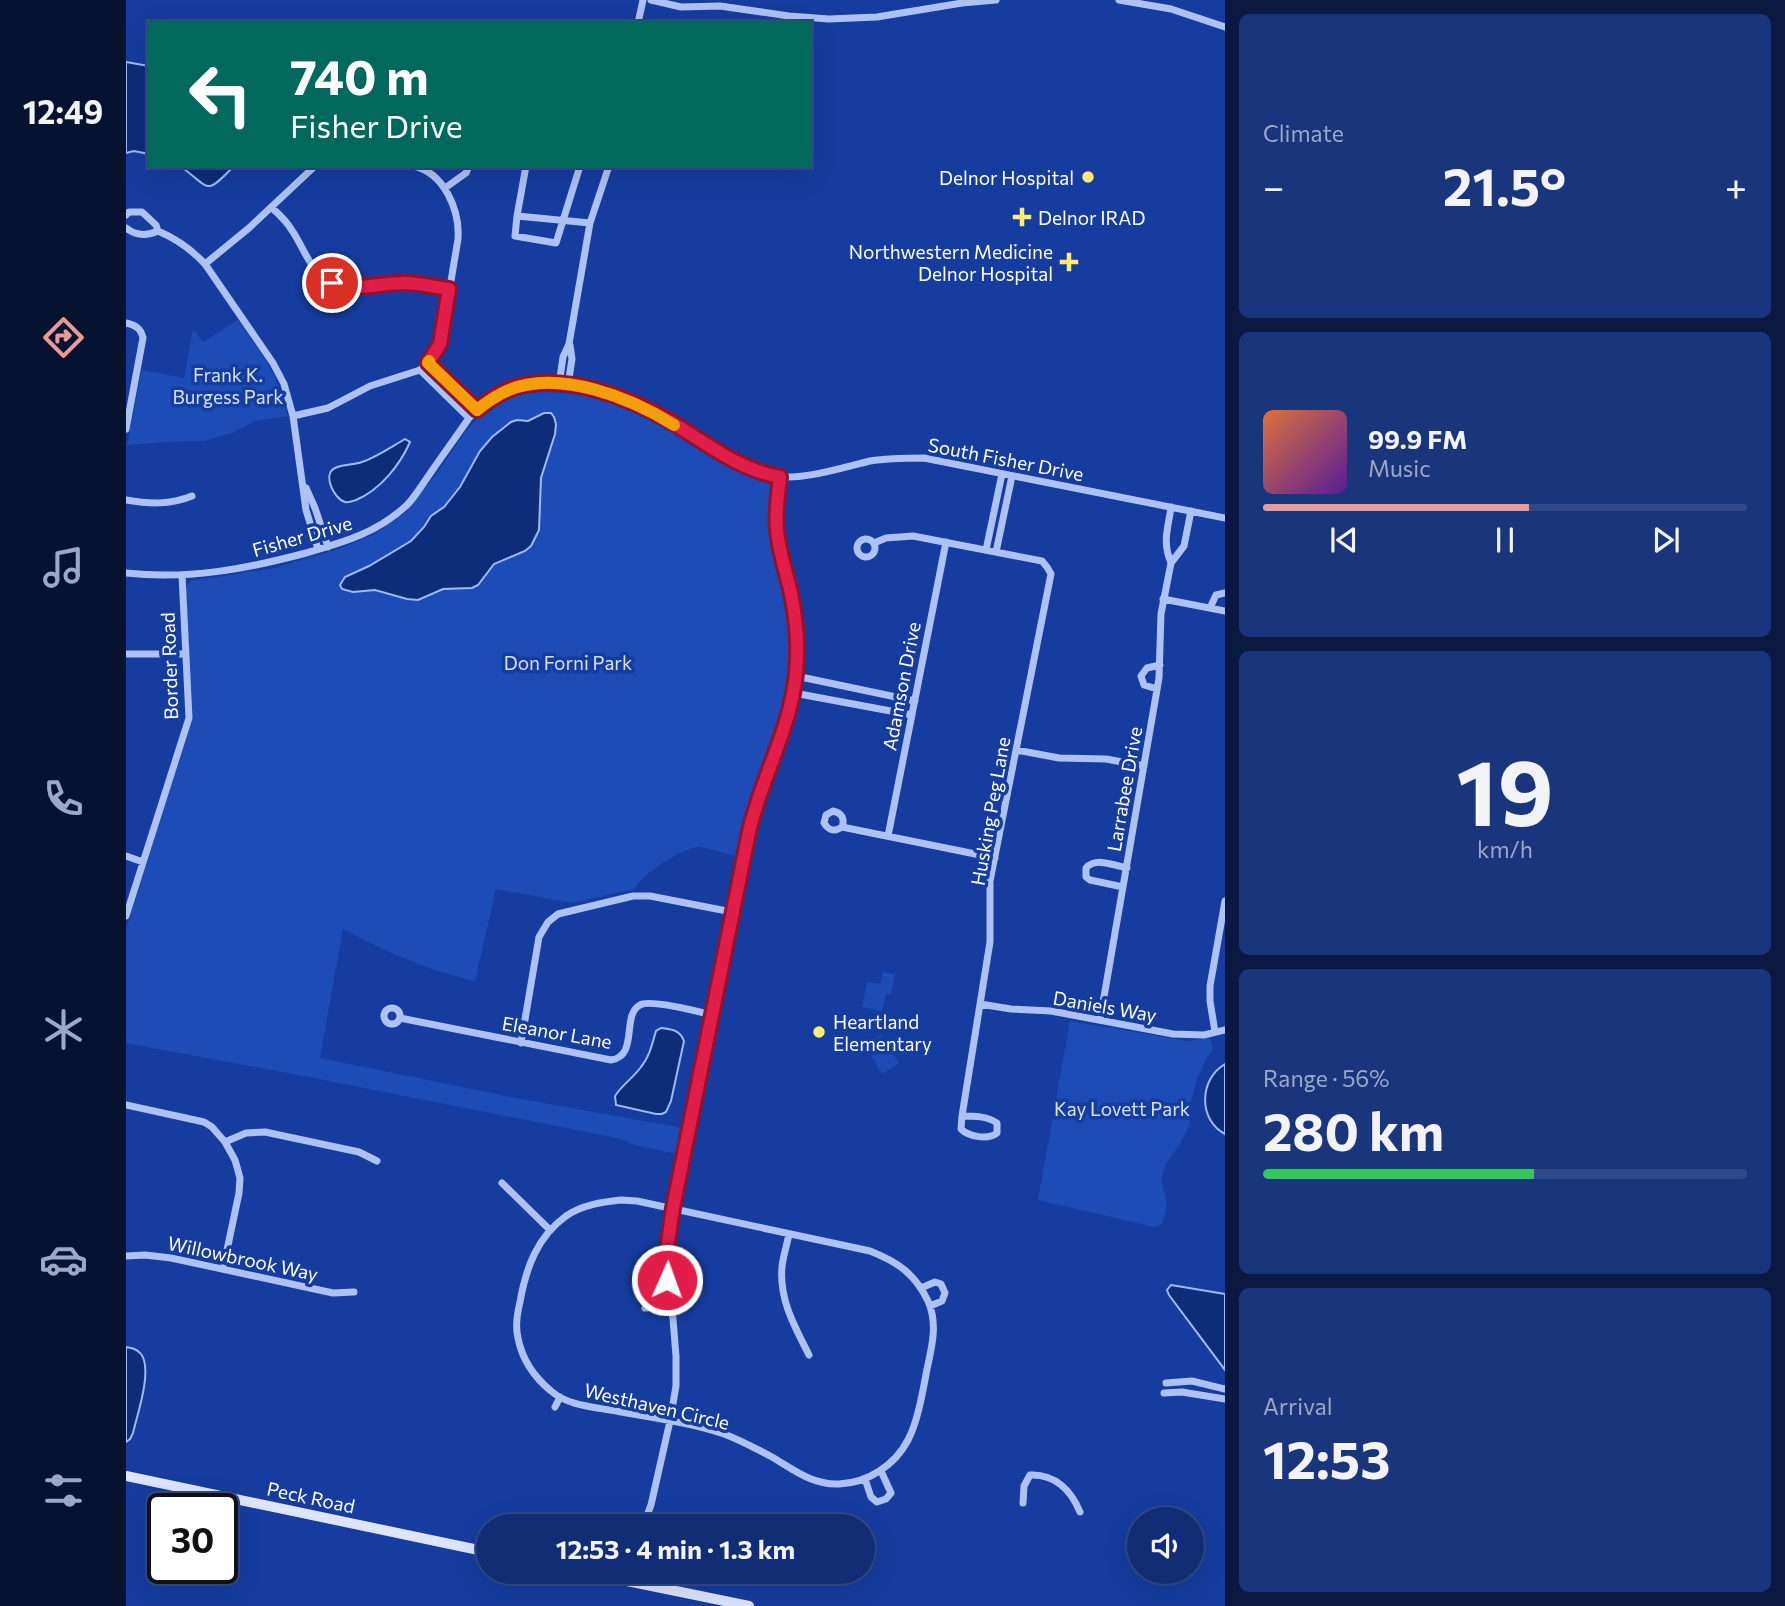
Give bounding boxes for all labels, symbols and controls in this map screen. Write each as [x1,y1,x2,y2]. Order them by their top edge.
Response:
text: 740 m [290,45,429,105]
icon: left [175,49,266,140]
text: 12:49 [23,91,103,131]
text: Fisher Drive [290,105,463,145]
text: Climate [1263,119,1344,147]
text: 21.5° [1443,153,1566,217]
text: − [1263,162,1285,209]
text: + [1725,162,1747,209]
place label: Delnor Hospital [939,166,1074,189]
marker: Delnor Hospital [1080,169,1096,185]
place label: Delnor IRAD [1038,206,1145,229]
marker: Delnor IRAD [1012,207,1032,227]
place label: Northwestern Medicine Delnor Hospital [849,240,1053,285]
marker: Northwestern Medicine Delnor Hospital [1059,252,1079,272]
pin [302,253,362,313]
icon: arrive [313,264,351,302]
icon: directions [39,313,88,362]
park label: Frank K. Burgess Park [172,363,284,408]
text: 99.9 FM [1368,423,1467,454]
street label: South Fisher Drive [926,433,1086,485]
text: Music [1368,454,1431,482]
street label: Fisher Drive [250,511,354,561]
icon: previous [1325,521,1363,559]
icon: pause [1486,521,1524,559]
icon: next [1647,521,1685,559]
icon: music [39,543,88,592]
street label: Border Road [156,612,182,720]
street label: Adamson Drive [877,620,925,752]
park label: Don Forni Park [504,651,632,674]
street label: Larrabee Drive [1102,725,1146,853]
text: 19 [1456,733,1554,845]
street label: Husking Peg Lane [966,735,1014,887]
icon: phone [39,774,88,823]
text: km/h [1477,835,1533,863]
street label: Daniels Way [1051,986,1159,1026]
icon: climate [39,1005,88,1054]
place label: Heartland Elementary [833,1010,932,1055]
street label: Eleanor Lane [500,1011,614,1053]
marker: Heartland Elementary [811,1024,827,1040]
text: Range · 56% [1263,1064,1390,1092]
park label: Kay Lovett Park [1054,1097,1190,1120]
text: 280 km [1263,1098,1444,1162]
street label: Willowbrook Way [166,1231,320,1285]
icon: car [39,1235,88,1284]
position arrow [630,1243,704,1317]
street label: Westhaven Circle [582,1378,732,1434]
text: Arrival [1263,1392,1333,1420]
text: 12:53 [1263,1426,1390,1490]
icon: filters [39,1466,88,1515]
street label: Peck Road [265,1476,357,1518]
speed limit sign: 30 [147,1493,238,1584]
map controls [1127,1507,1204,1584]
button: sound [1127,1507,1204,1584]
text: 12:53 · 4 min · 1.3 km [556,1533,795,1564]

